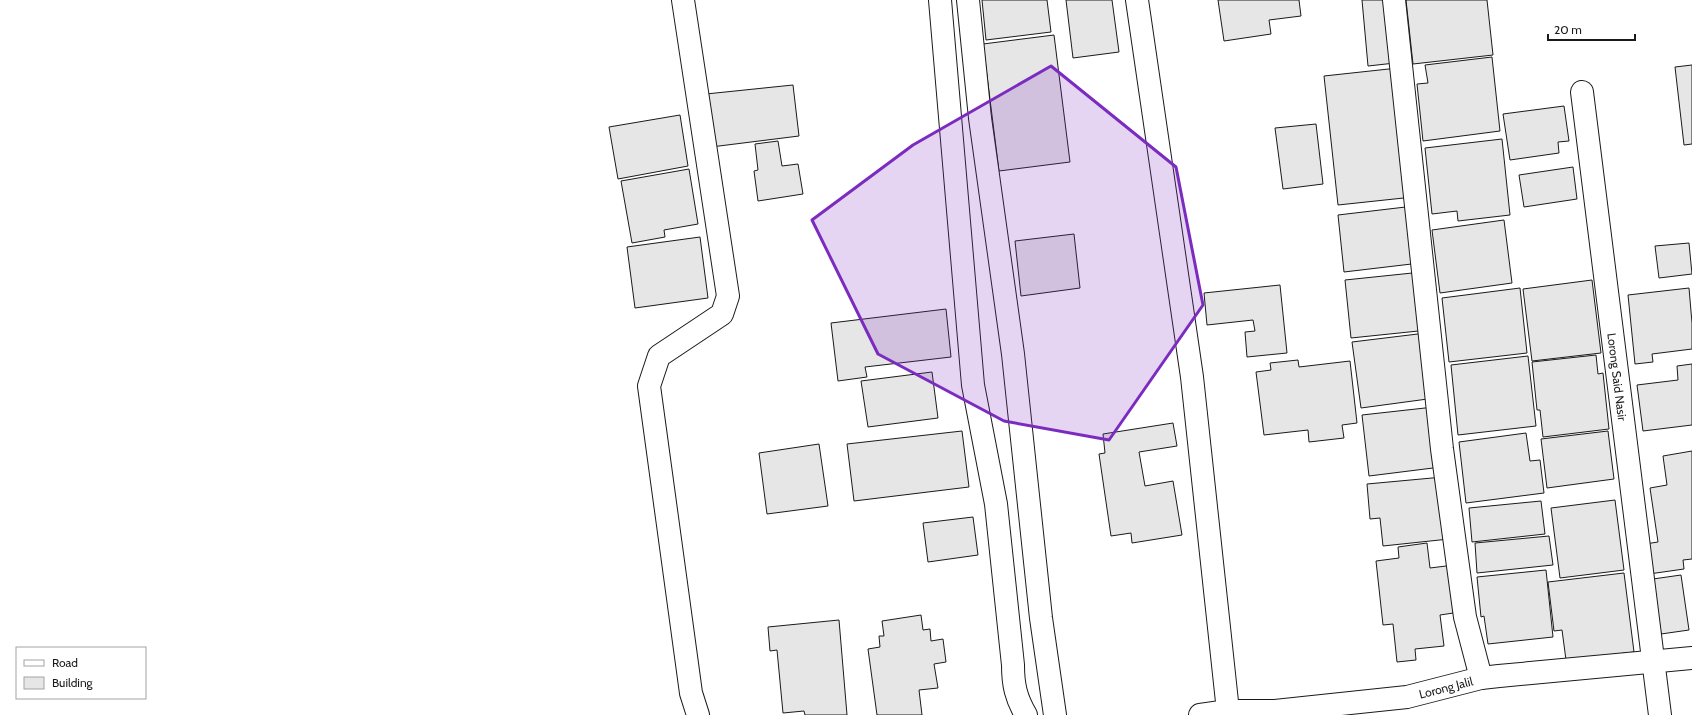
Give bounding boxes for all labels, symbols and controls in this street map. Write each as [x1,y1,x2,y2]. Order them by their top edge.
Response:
scale bar [1548,16,1635,42]
text: 20 m [1554,22,1582,37]
street label: Lorong Said Nasir [1605,332,1631,422]
legend [16,647,146,699]
text: Road [52,655,78,670]
street label: Lorong Jalil [1417,673,1474,701]
text: Building [52,675,94,690]

